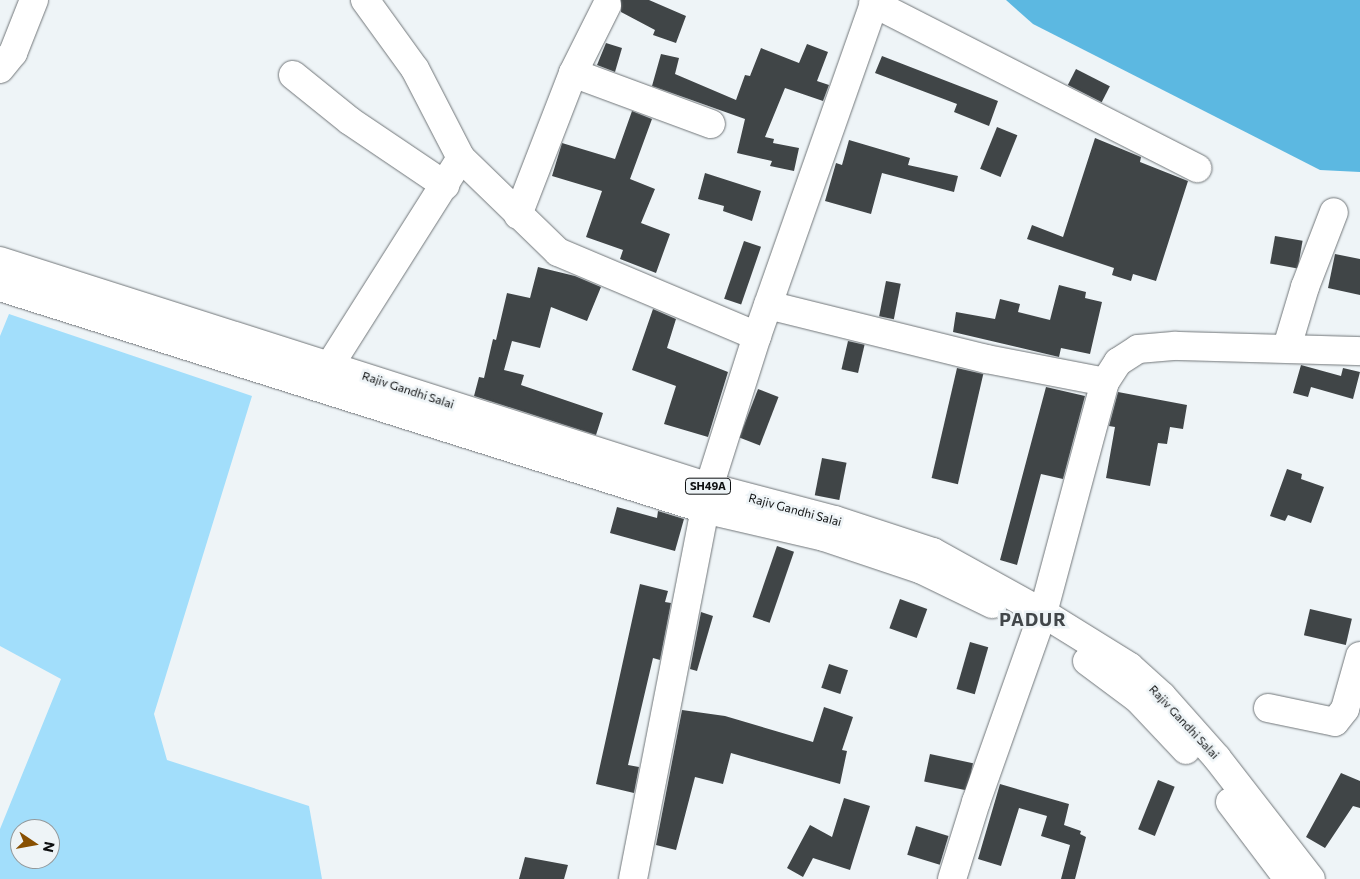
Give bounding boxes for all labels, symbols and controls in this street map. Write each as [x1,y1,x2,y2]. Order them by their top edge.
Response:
street label: Rajiv Gandhi Salai [360,368,456,412]
road number: SH49A [684,478,732,494]
street label: Rajiv Gandhi Salai [747,491,843,529]
district label: PADUR [999,608,1067,630]
street label: Rajiv Gandhi Salai [1146,682,1222,762]
north arrow [10,819,60,869]
text: N [40,840,59,854]

